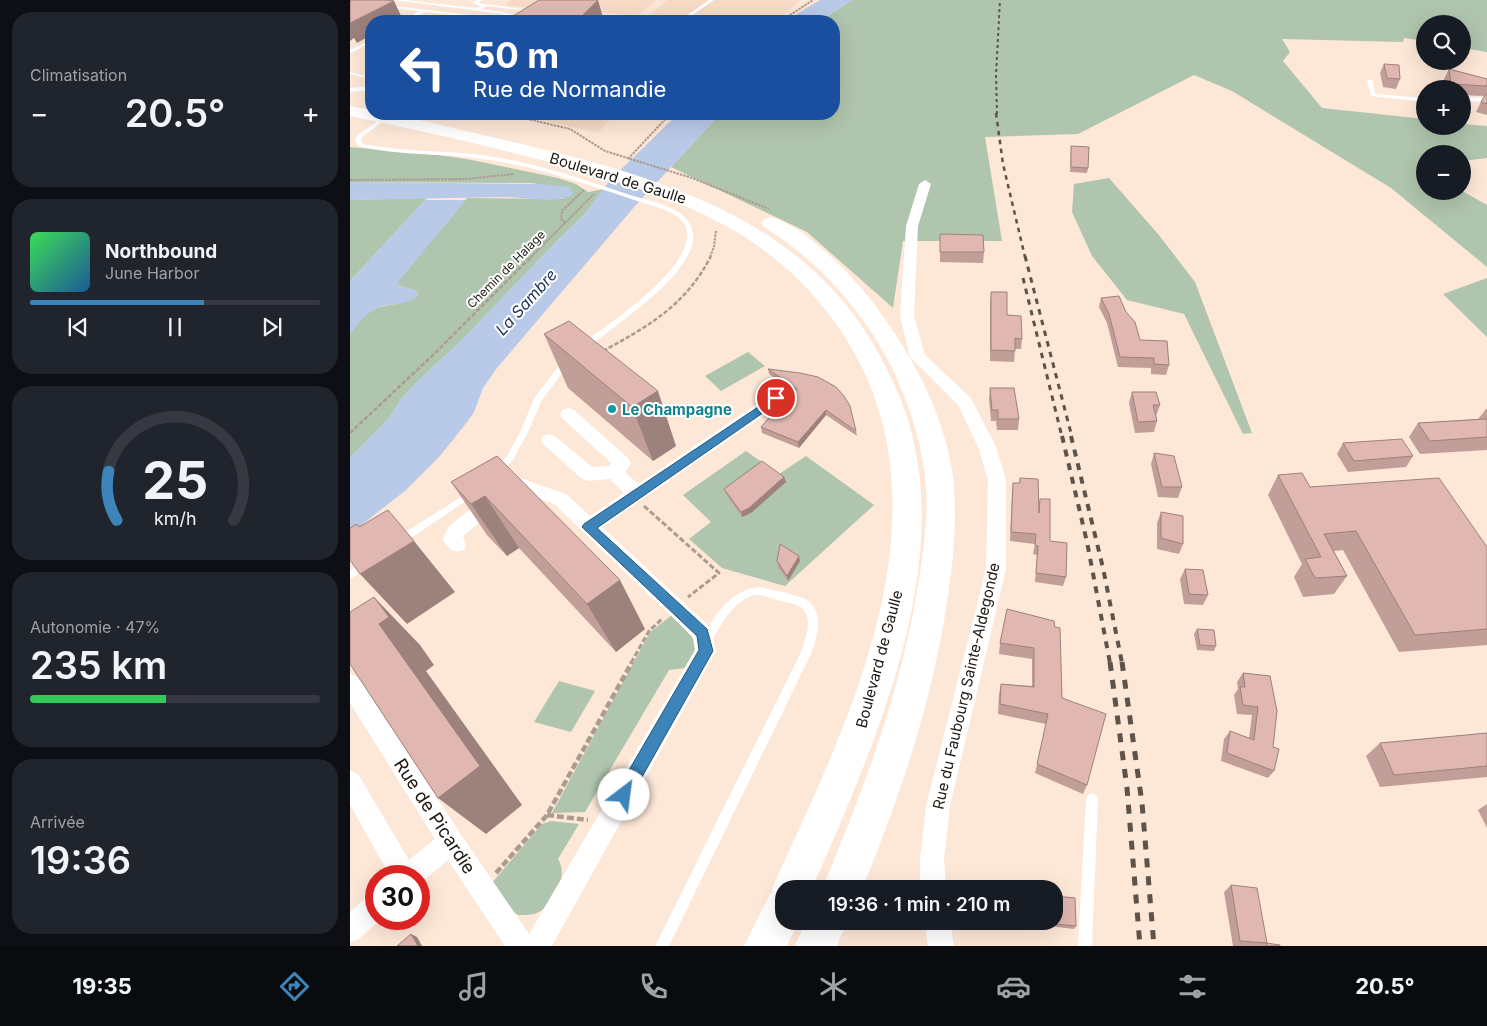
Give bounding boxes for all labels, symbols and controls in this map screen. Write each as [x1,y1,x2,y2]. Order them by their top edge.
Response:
map controls [1416,15,1471,200]
button: search [1416,15,1471,70]
text: 50 m [473,34,559,76]
icon: left [390,35,455,100]
text: Climatisation [30,65,127,85]
text: Rue de Normandie [473,76,666,102]
button: + [1416,80,1471,135]
text: 20.5° [125,90,225,136]
text: − [30,96,49,130]
text: + [301,96,320,130]
button: − [1416,145,1471,200]
street label: Boulevard de Gaulle [547,148,689,208]
street label: Chemin de Halage [464,227,548,311]
text: Northbound [105,240,217,263]
text: June Harbor [105,263,199,283]
water label: La Sambre [491,265,561,339]
icon: previous [64,313,92,341]
icon: pause [161,313,189,341]
icon: next [258,313,286,341]
pin [755,377,797,419]
icon: arrive [762,384,790,412]
place label: Le Champagne [622,400,732,419]
marker: Le Champagne [606,403,618,415]
text: 25 [142,449,208,512]
text: km/h [154,508,196,529]
street label: Rue du Faubourg Sainte-Aldegonde [928,561,1004,811]
street label: Boulevard de Gaulle [851,588,907,730]
text: Autonomie · 47% [30,617,160,637]
text: 235 km [30,642,167,688]
street label: Rue de Picardie [390,754,480,878]
position arrow [597,768,649,820]
text: Arrivée [30,812,85,832]
text: 19:36 [30,837,131,883]
speed limit sign: 30 [365,865,430,930]
text: 19:36 · 1 min · 210 m [828,893,1010,916]
icon: directions [277,969,312,1004]
icon: music [456,969,491,1004]
icon: phone [636,969,671,1004]
icon: climate [816,969,851,1004]
icon: car [996,969,1031,1004]
icon: filters [1175,969,1210,1004]
text: 19:35 [72,973,132,999]
text: 20.5° [1355,973,1415,999]

